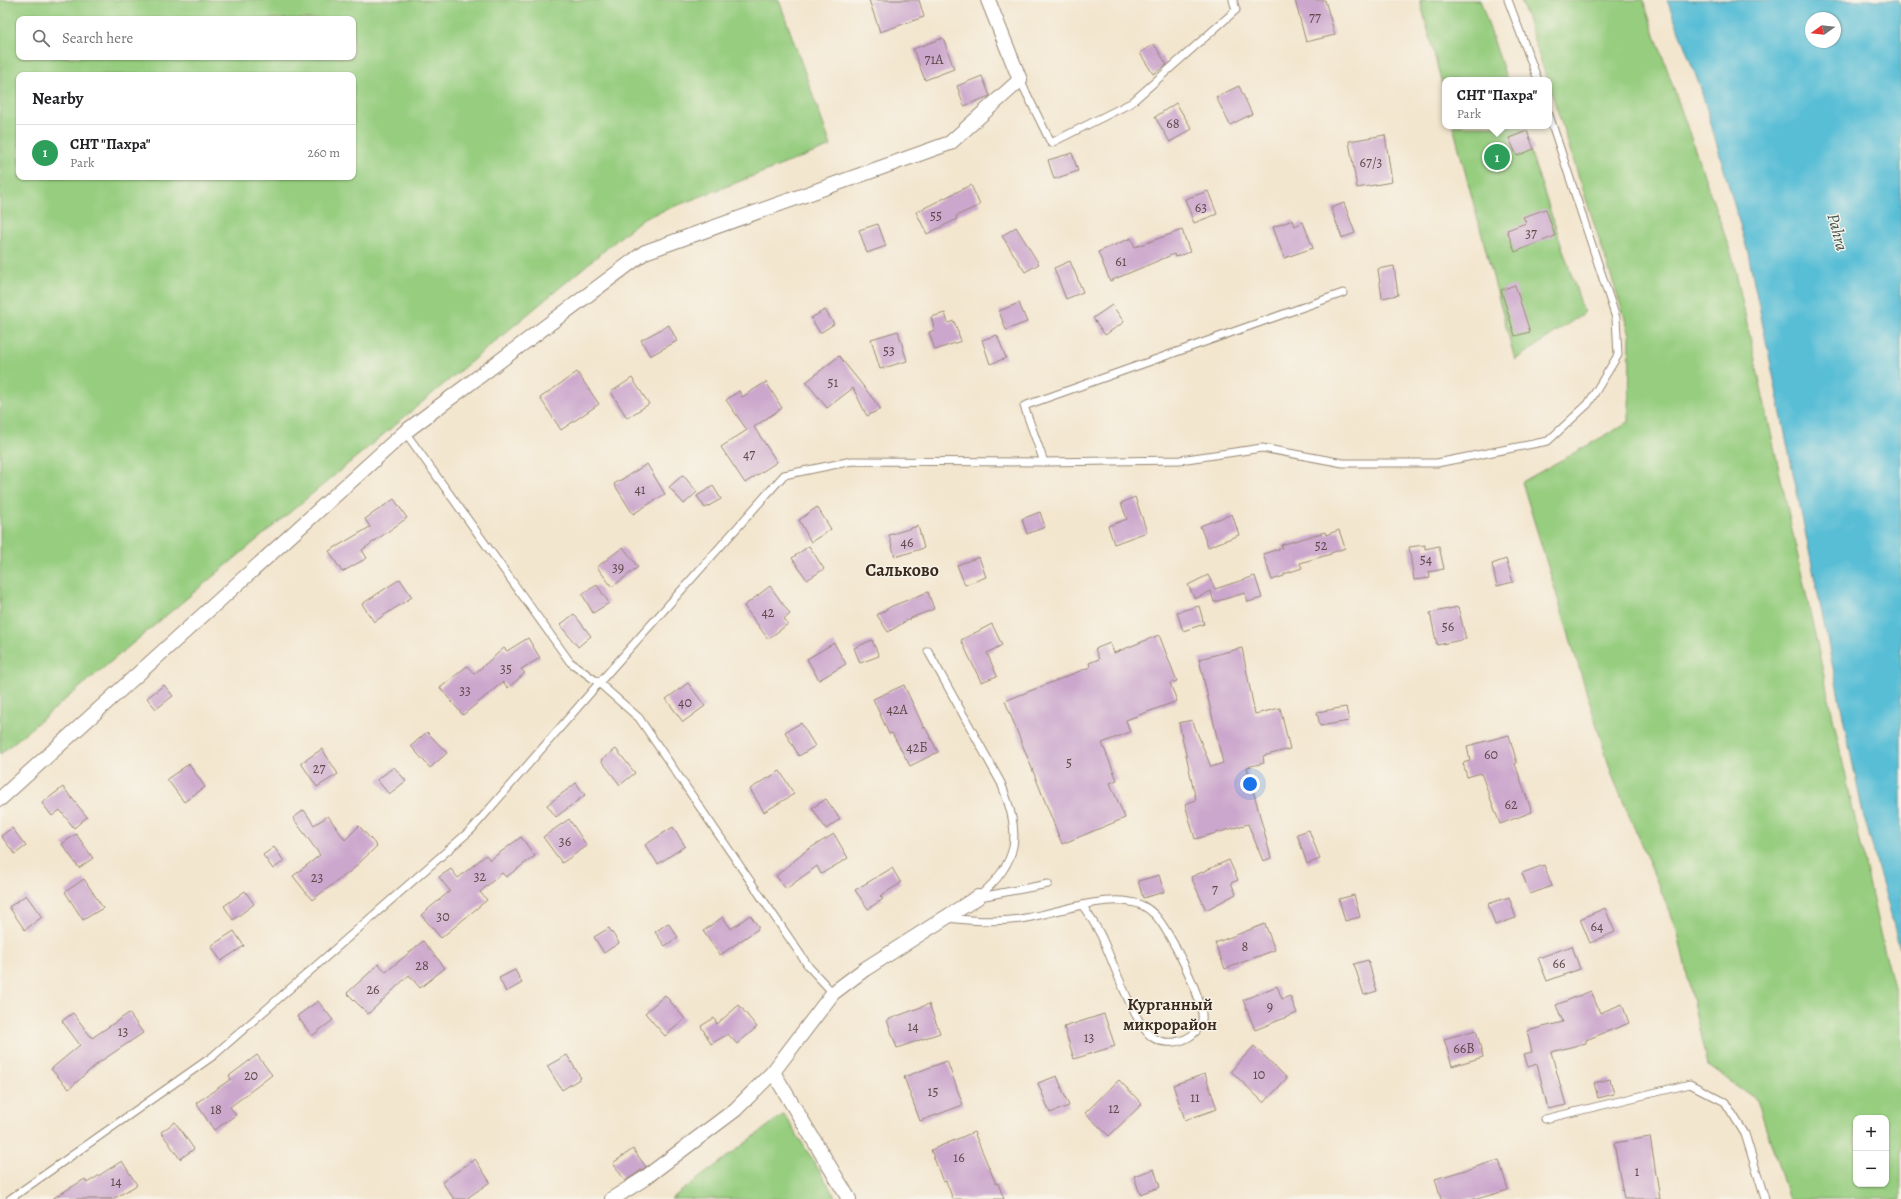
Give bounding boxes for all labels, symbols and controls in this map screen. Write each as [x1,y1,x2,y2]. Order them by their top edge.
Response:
house number: 77 [1309,8,1321,27]
north arrow [1805,12,1841,48]
search box [16,16,356,60]
icon: search [30,27,52,49]
text: Search here [62,28,133,48]
house number: 71А [925,50,944,69]
popup [1442,77,1552,129]
text: СНТ "Пахра" [1457,85,1537,105]
text: Nearby [32,87,83,110]
text: Park [1457,105,1481,122]
house number: 68 [1166,114,1180,133]
text: СНТ "Пахра" [70,134,151,154]
pin: 1 [1484,142,1510,172]
text: 1 [43,144,47,161]
text: 260 m [307,144,340,161]
house number: 67/3 [1360,153,1383,172]
text: Park [70,154,94,171]
house number: 63 [1195,198,1207,217]
house number: 55 [930,206,942,225]
water label: Pahra [1821,211,1854,254]
house number: 37 [1525,224,1537,243]
house number: 61 [1115,252,1127,271]
house number: 53 [883,341,895,360]
house number: 51 [828,373,839,392]
house number: 47 [743,445,755,464]
house number: 41 [634,480,646,499]
house number: 46 [901,533,913,552]
house number: 52 [1315,536,1328,555]
house number: 54 [1420,550,1432,569]
house number: 39 [612,558,624,577]
district label: Сальково [865,558,939,582]
house number: 42 [762,603,775,622]
house number: 56 [1442,617,1454,636]
house number: 35 [500,659,512,678]
house number: 33 [459,681,471,700]
house number: 40 [678,693,692,712]
house number: 42А [886,700,908,719]
house number: 42Б [906,738,928,757]
house number: 60 [1484,745,1498,764]
house number: 5 [1066,753,1072,772]
house number: 27 [313,759,325,778]
your location [1240,774,1260,794]
house number: 62 [1504,795,1518,814]
house number: 36 [559,832,571,851]
house number: 32 [474,867,487,886]
house number: 23 [311,868,323,887]
house number: 7 [1212,880,1218,899]
house number: 30 [436,907,450,926]
house number: 64 [1591,917,1603,936]
house number: 8 [1242,937,1249,956]
house number: 66 [1553,954,1565,973]
house number: 28 [415,956,429,975]
house number: 26 [366,980,380,999]
district label: Курганный микрорайон [1123,993,1217,1036]
house number: 9 [1267,997,1273,1016]
house number: 14 [907,1017,919,1036]
house number: 13 [118,1022,128,1041]
house number: 13 [1084,1028,1094,1047]
house number: 66В [1453,1039,1475,1058]
house number: 10 [1253,1065,1265,1084]
house number: 20 [244,1066,258,1085]
house number: 15 [928,1082,938,1101]
house number: 11 [1190,1088,1200,1107]
house number: 12 [1108,1099,1120,1118]
house number: 18 [210,1100,222,1119]
map controls [1853,1115,1889,1187]
button: + [1853,1115,1889,1151]
house number: 16 [953,1148,965,1167]
button: − [1853,1151,1889,1187]
house number: 1 [1635,1162,1640,1181]
house number: 14 [110,1172,122,1191]

